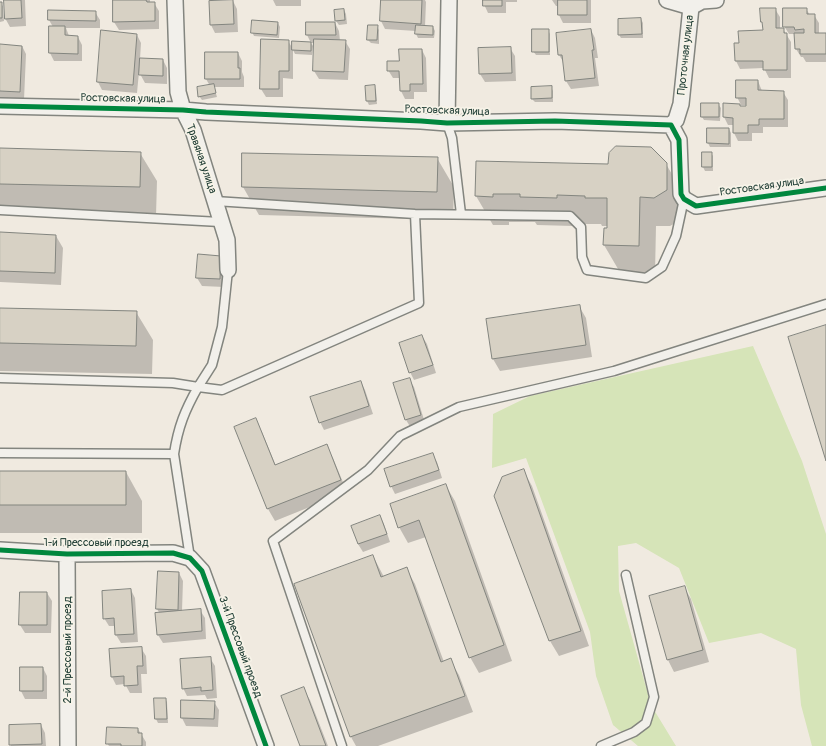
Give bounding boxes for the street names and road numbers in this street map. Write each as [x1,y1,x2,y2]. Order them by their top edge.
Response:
street label: Проточная улица [675,14,697,96]
street label: Ростовская улица [80,92,166,106]
street label: Ростовская улица [404,103,490,119]
street label: Травяная улица [183,123,219,195]
street label: Ростовская улица [719,175,805,199]
street label: 1-й Прессовый проезд [43,536,149,550]
street label: 3-й Прессовый проезд [216,594,264,700]
street label: 2-й Прессовый проезд [61,597,75,703]

